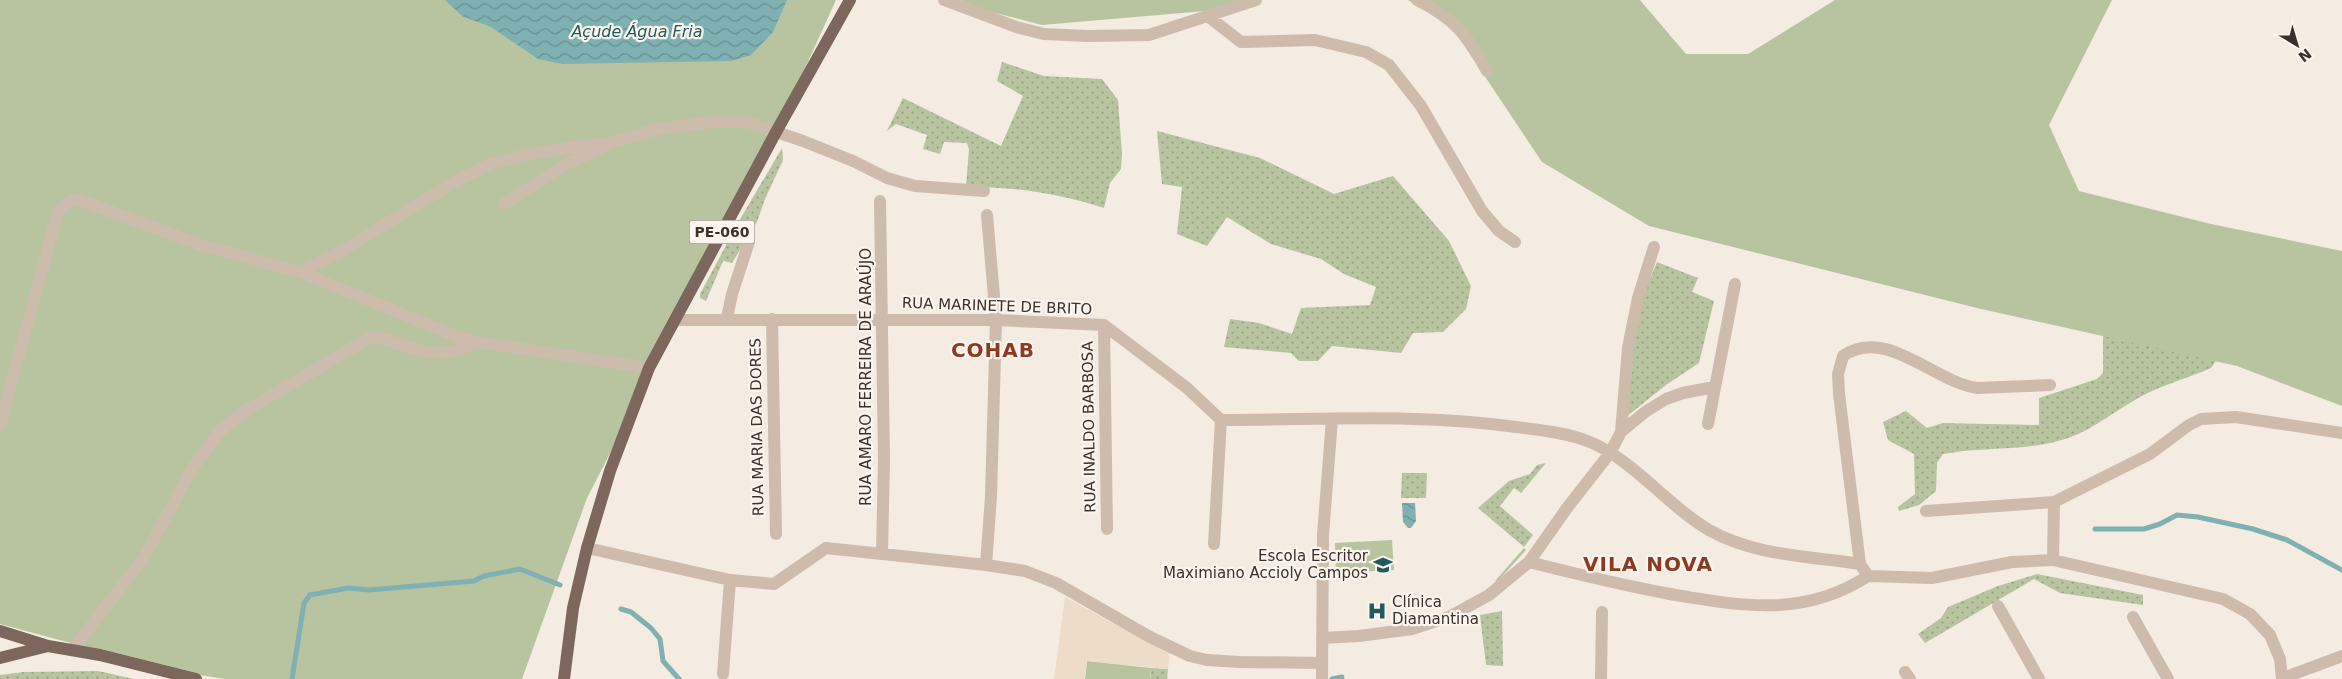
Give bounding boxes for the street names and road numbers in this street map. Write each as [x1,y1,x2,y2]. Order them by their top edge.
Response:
road number: PE-060 [690,220,754,243]
street label: RUA AMARO FERREIRA DE ARAÚJO [856,248,875,506]
street label: RUA MARINETE DE BRITO [901,294,1093,318]
street label: RUA MARIA DAS DORES [746,338,768,516]
street label: RUA INALDO BARBOSA [1078,340,1099,513]

